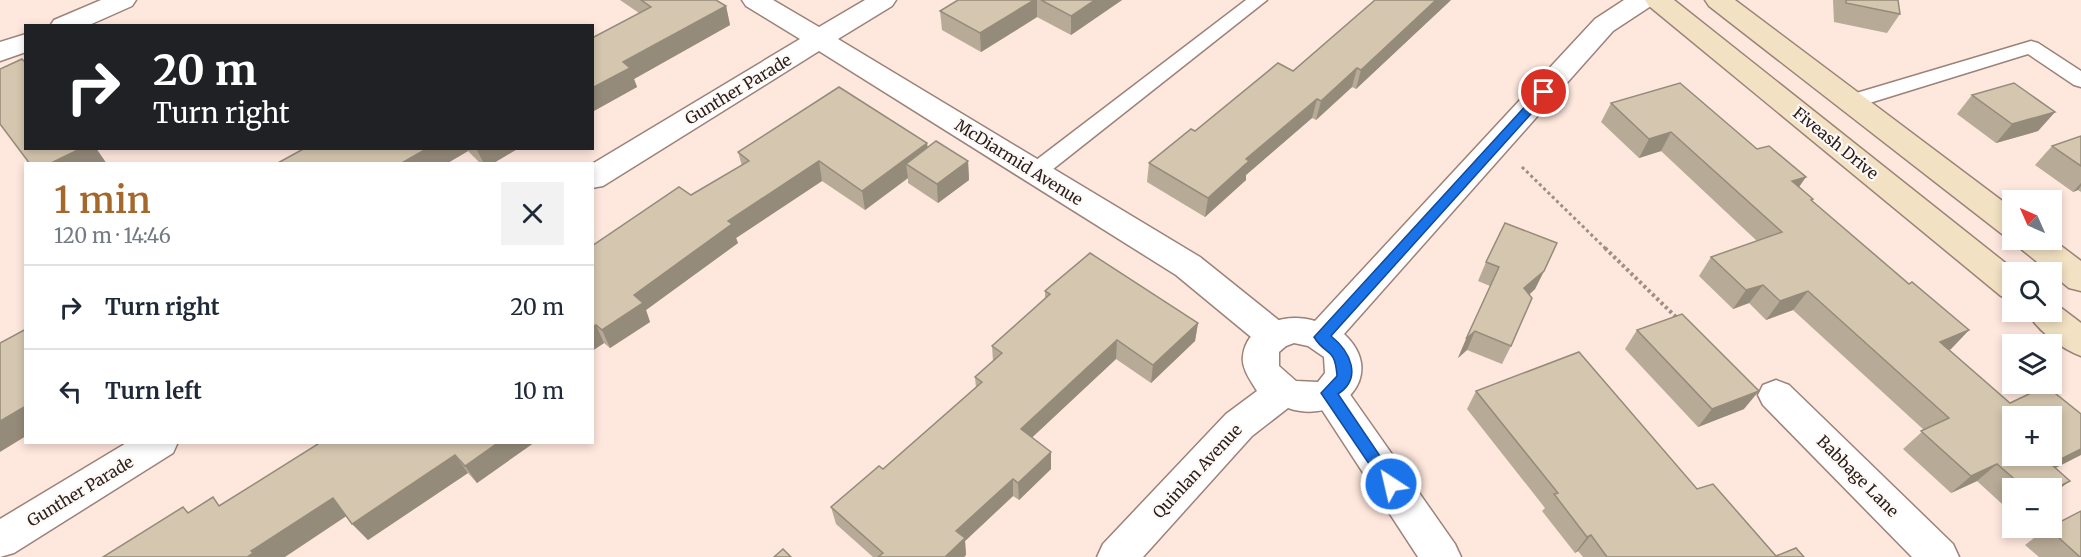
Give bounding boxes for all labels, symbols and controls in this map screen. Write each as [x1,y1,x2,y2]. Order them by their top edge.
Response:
text: 20 m [153,44,257,96]
icon: right [54,48,132,126]
street label: Gunther Parade [681,49,795,129]
pin [1518,66,1569,117]
icon: arrive [1527,75,1560,108]
text: Turn right [153,96,290,130]
street label: Fiveash Drive [1789,103,1883,183]
street label: McDiarmid Avenue [951,115,1087,209]
text: 1 min [54,178,151,223]
button: close [501,182,564,245]
north arrow [2002,190,2062,250]
map controls [2002,190,2062,538]
text: 120 m · 14:46 [54,223,171,248]
button: search [2002,262,2062,322]
icon: right [54,291,87,324]
text: Turn right [105,293,219,321]
text: 20 m [510,293,564,321]
button: layers [2002,334,2062,394]
icon: left [54,375,87,408]
text: Turn left [105,377,202,405]
text: 10 m [514,377,564,405]
button: + [2002,406,2062,466]
street label: Quinlan Avenue [1148,420,1246,522]
street label: Babbage Lane [1813,431,1903,521]
street label: Gunther Parade [23,451,137,531]
position arrow [1359,452,1423,516]
button: − [2002,478,2062,538]

